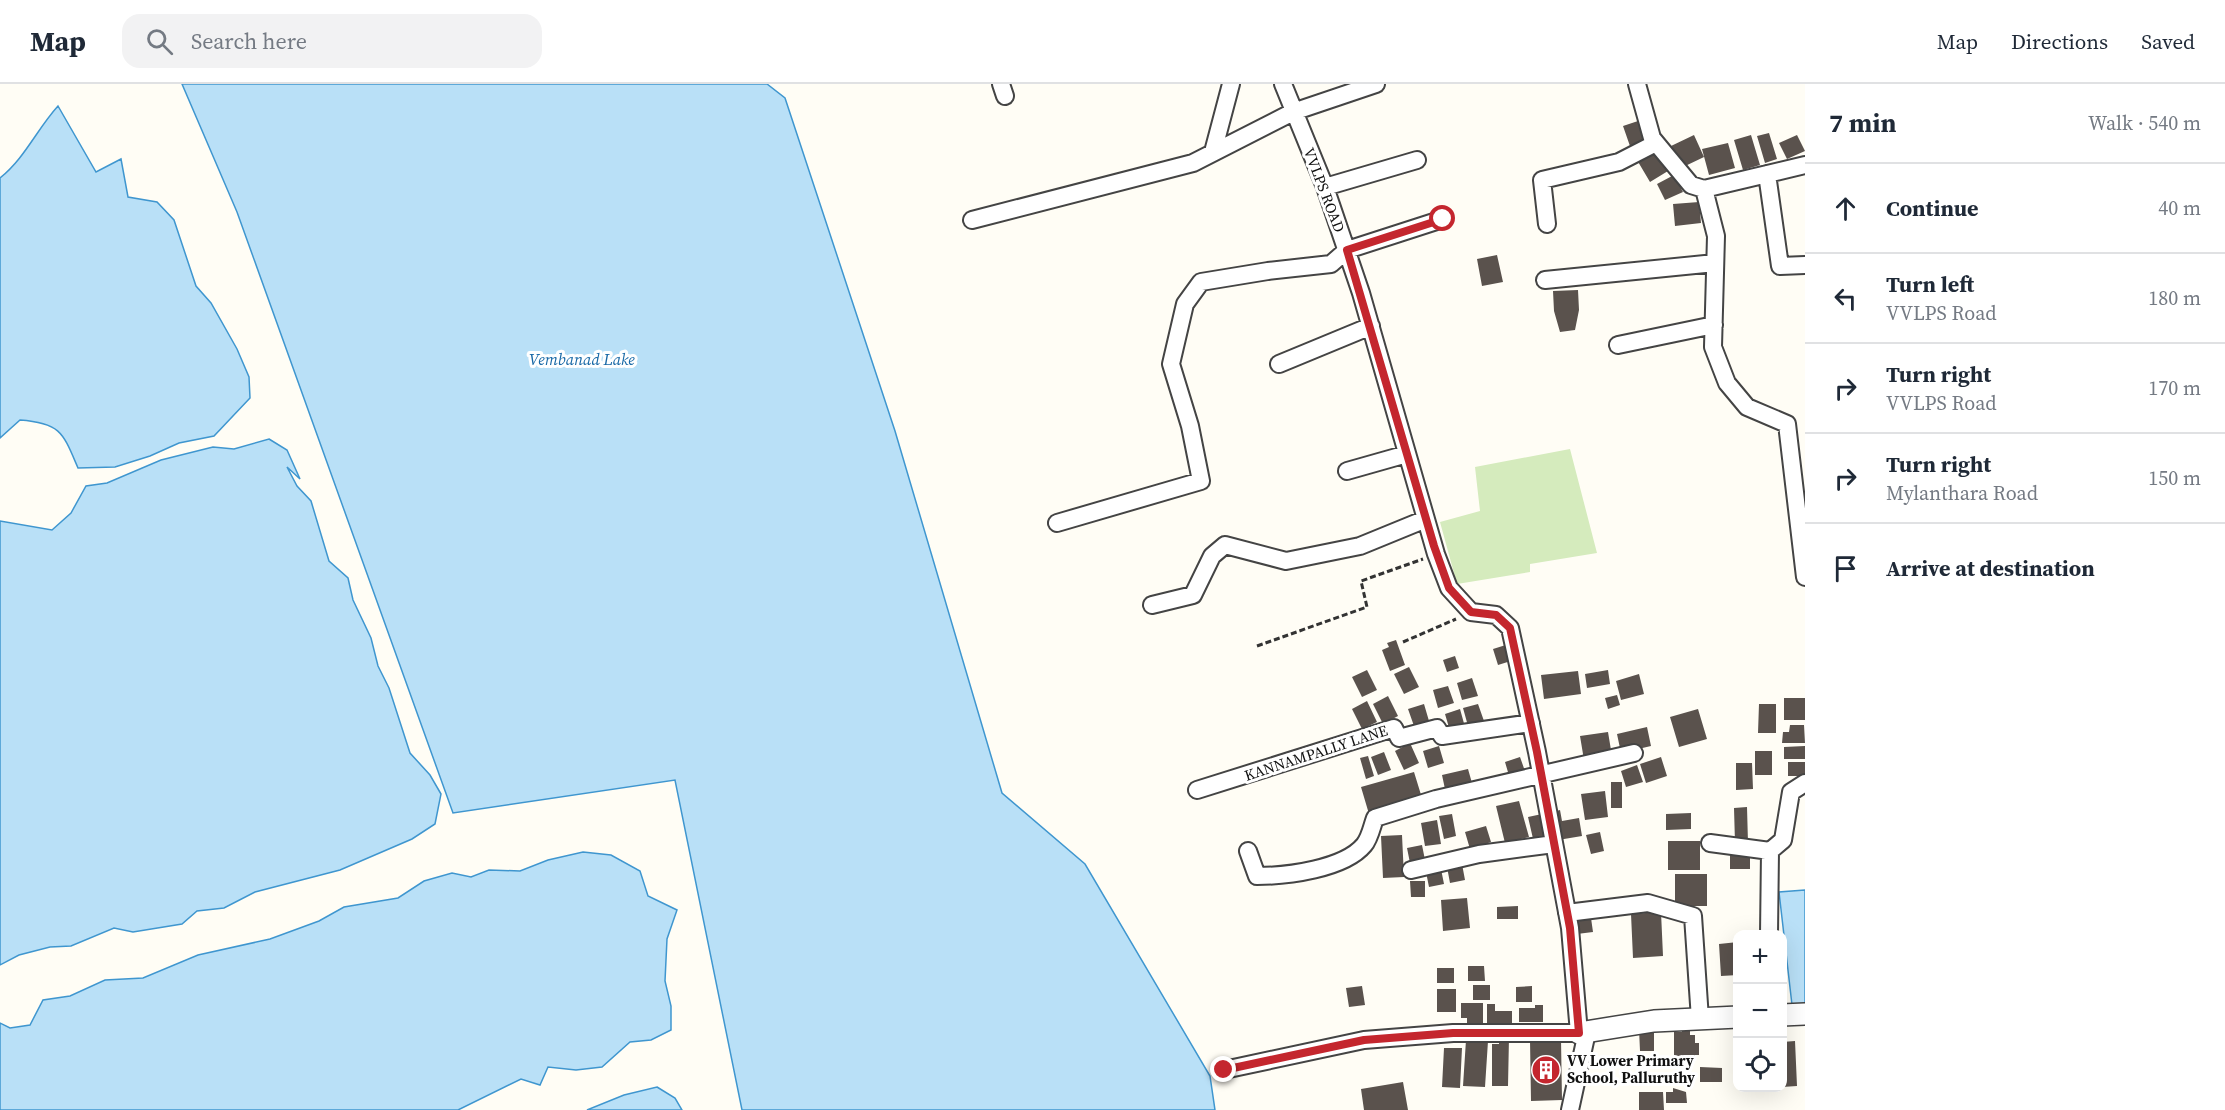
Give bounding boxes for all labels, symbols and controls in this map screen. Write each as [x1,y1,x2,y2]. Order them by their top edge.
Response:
search box [122,14,542,68]
text: Map [30,22,86,60]
icon: search [143,25,176,58]
text: Search here [191,26,307,56]
text: Map [1937,27,1978,56]
text: Directions [2011,27,2108,56]
text: Saved [2141,27,2195,56]
text: 7 min [1829,105,1896,141]
text: Walk · 540 m [2088,109,2201,137]
street label: VVLPS ROAD [1299,145,1350,235]
icon: ahead [1829,192,1862,225]
text: Continue [1886,193,1979,223]
text: 40 m [2158,194,2201,222]
route start [1429,205,1455,231]
text: Turn left [1886,269,1974,299]
icon: left [1829,282,1862,315]
text: 180 m [2148,284,2201,312]
text: VVLPS Road [1886,299,1997,327]
water label: Vembanad Lake [529,348,635,370]
text: Turn right [1886,359,1991,389]
icon: right [1829,372,1862,405]
text: 170 m [2148,374,2201,402]
text: VVLPS Road [1886,389,1997,417]
text: Turn right [1886,449,1991,479]
icon: right [1829,462,1862,495]
text: 150 m [2148,464,2201,492]
text: Mylanthara Road [1886,479,2038,507]
icon: arrive [1829,552,1862,585]
text: Arrive at destination [1886,553,2095,583]
street label: KANNAMPALLY LANE [1241,719,1390,786]
map controls [1733,930,1787,1092]
button: + [1733,930,1787,984]
button: − [1733,984,1787,1038]
button: locate [1733,1038,1787,1092]
place label: VV Lower Primary School, Palluruthy [1567,1050,1695,1088]
building icon: VV Lower Primary School, Palluruthy [1530,1054,1562,1086]
route end [1210,1056,1236,1082]

